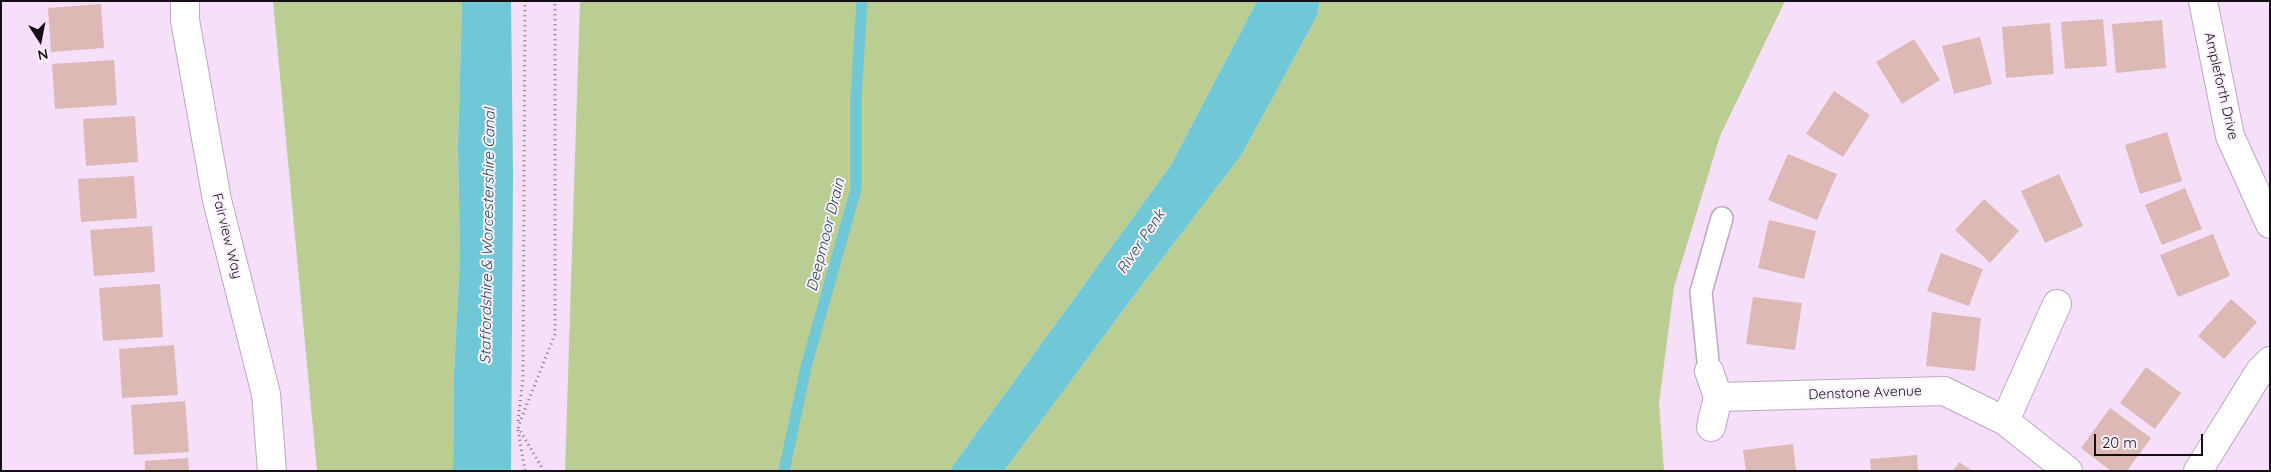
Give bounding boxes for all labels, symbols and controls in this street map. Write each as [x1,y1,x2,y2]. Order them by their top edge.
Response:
north arrow [15,15,65,65]
street label: Ampleforth Drive [2200,31,2242,141]
text: N [36,45,50,65]
water label: Staffordshire & Worcestershire Canal [477,108,499,364]
water label: Deepmoor Drain [803,177,849,293]
street label: Fairview Way [208,191,246,281]
water label: River Penk [1113,207,1169,277]
street label: Denstone Avenue [1808,383,1922,403]
scale bar [2096,424,2205,456]
text: 20 m [2102,433,2137,452]

